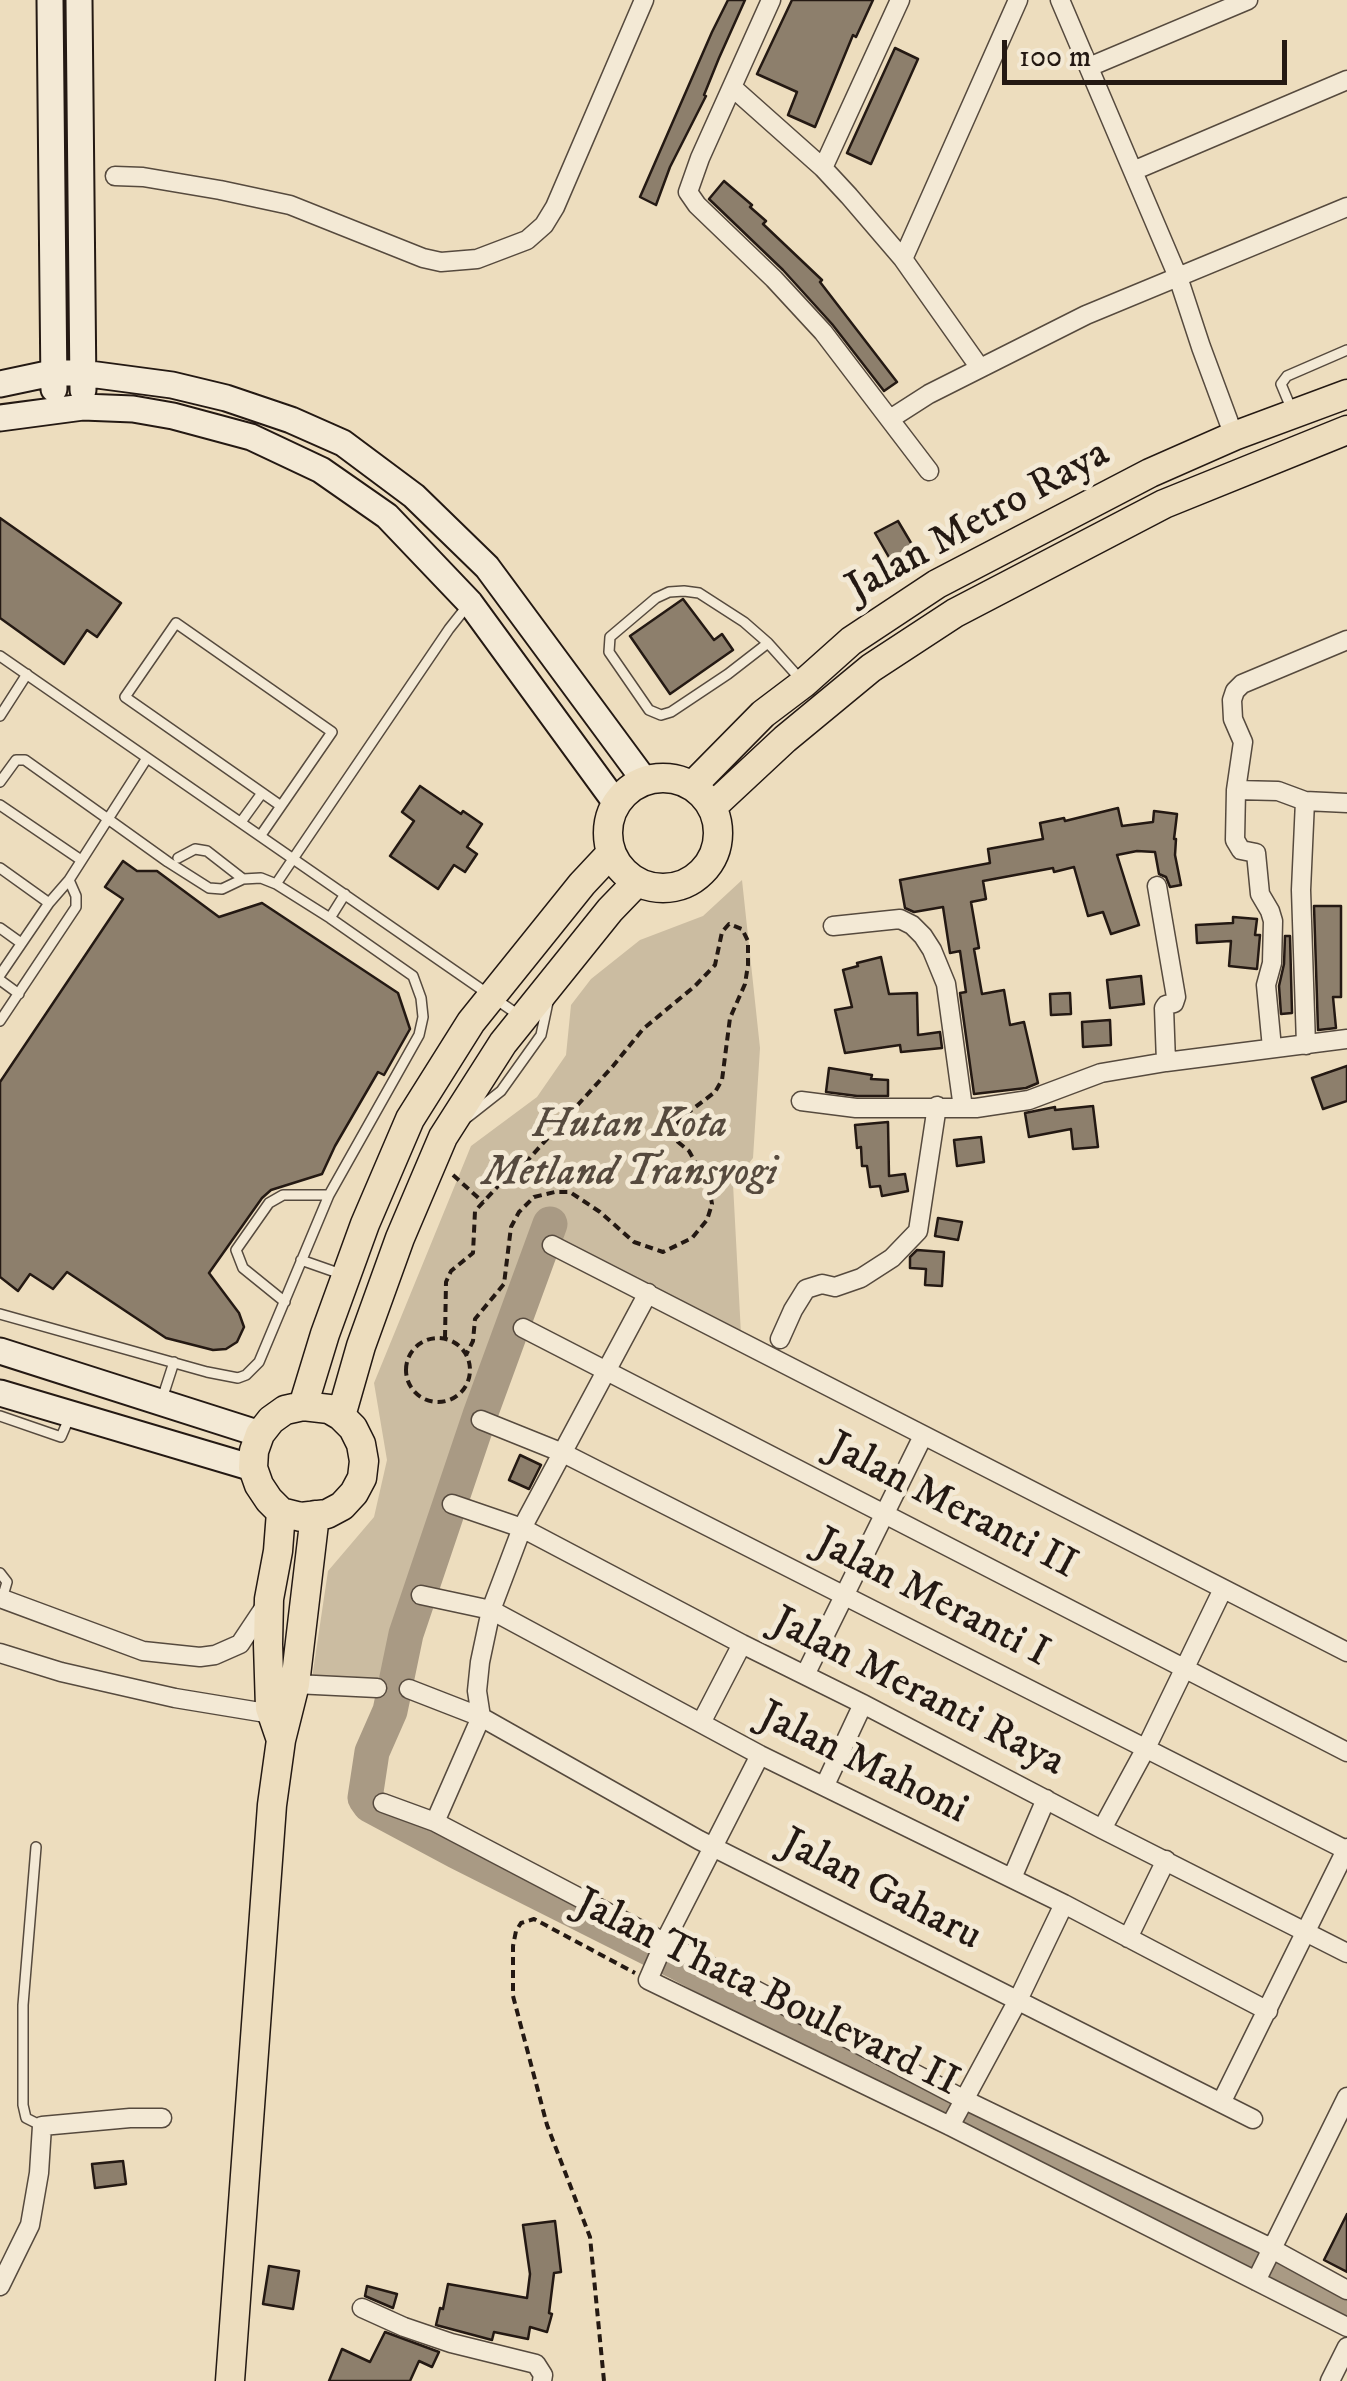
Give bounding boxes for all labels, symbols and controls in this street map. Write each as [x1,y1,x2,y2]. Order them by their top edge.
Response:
scale bar [1007,20,1292,82]
text: 100 m [1019,39,1091,76]
street label: Jalan Metro Raya [839,430,1119,616]
park label: Hutan Kota Metland Transyogi [482,1102,778,1200]
street label: Jalan Meranti II [818,1423,1084,1593]
street label: Jalan Meranti I [805,1519,1057,1681]
street label: Jalan Meranti Raya [762,1598,1072,1790]
street label: Jalan Mahoni [749,1693,975,1837]
street label: Jalan Gaharu [771,1820,989,1964]
street label: Jalan Thata Boulevard II [566,1880,966,2110]

